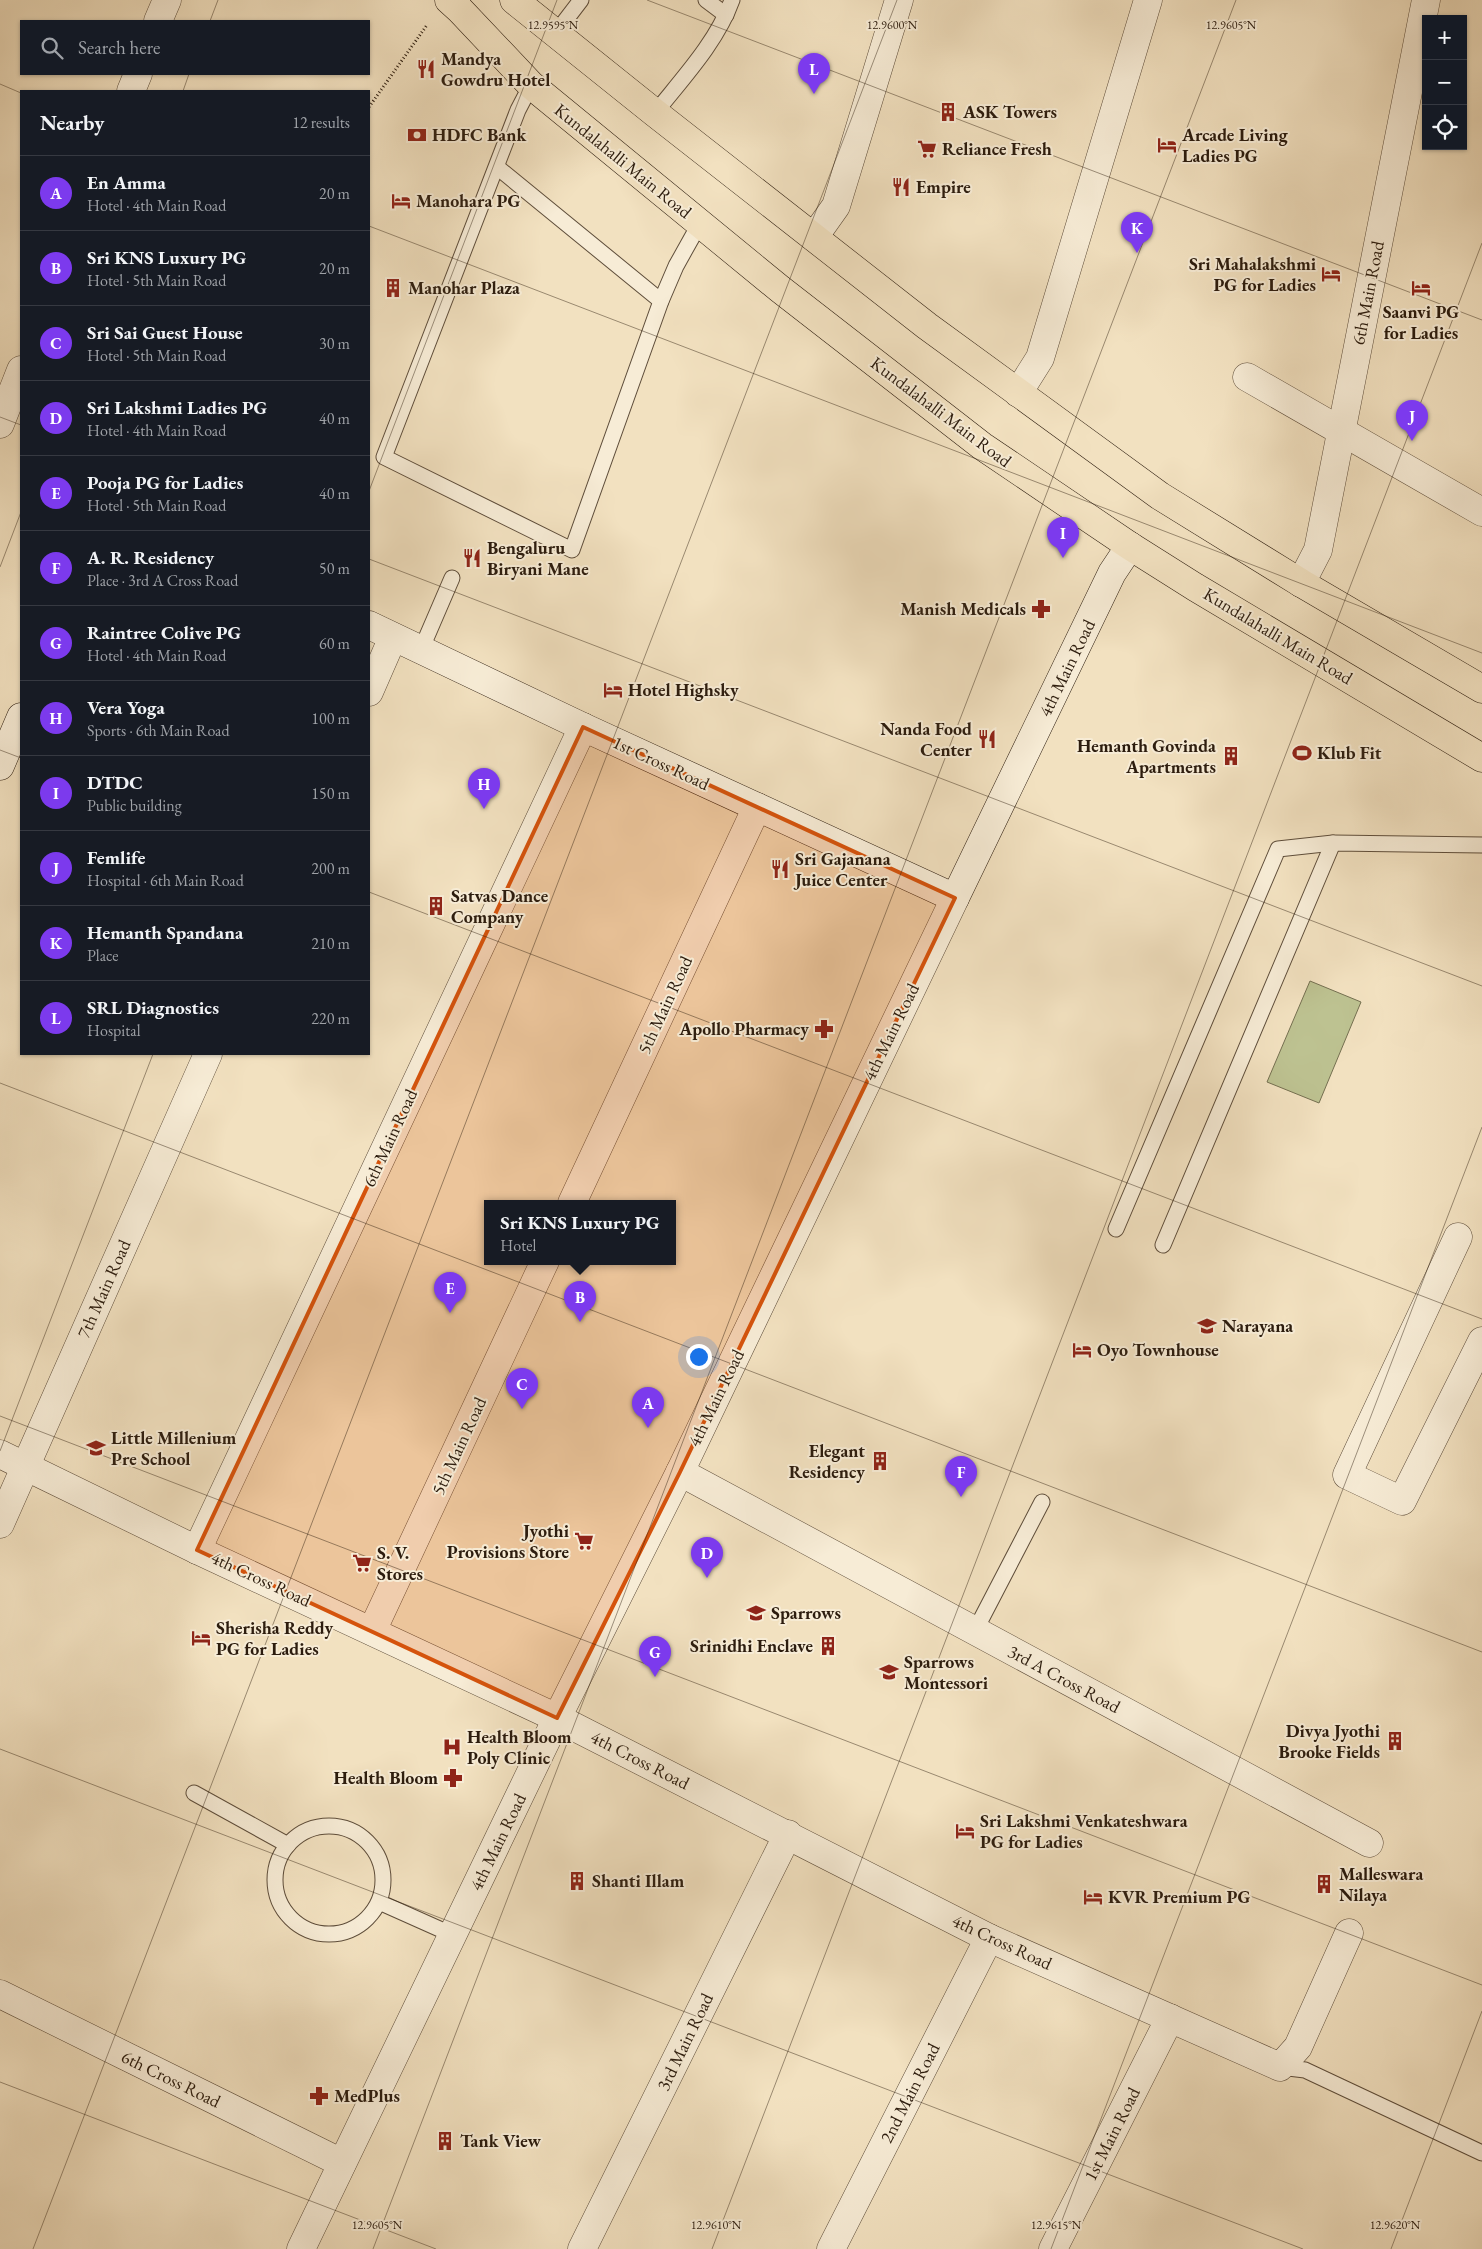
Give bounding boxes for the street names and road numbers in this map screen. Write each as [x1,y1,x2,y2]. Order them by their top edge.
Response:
street label: Kundalahalli Main Road [550,98,697,224]
street label: 6th Main Road [1346,238,1389,347]
street label: Kundalahalli Main Road [866,351,1017,473]
street label: Kundalahalli Main Road [1199,582,1358,690]
street label: 4th Main Road [1033,615,1100,720]
street label: 1st Cross Road [609,730,714,795]
street label: 5th Main Road [632,951,698,1057]
street label: 4th Main Road [857,979,924,1084]
street label: 6th Main Road [357,1084,423,1190]
street label: 7th Main Road [72,1235,136,1342]
street label: 4th Main Road [682,1345,749,1450]
street label: 5th Main Road [426,1392,492,1498]
street label: 4th Cross Road [208,1545,316,1612]
street label: 3rd A Cross Road [1004,1639,1125,1718]
street label: 4th Cross Road [587,1725,694,1795]
street label: 4th Main Road [464,1789,531,1894]
street label: 4th Cross Road [949,1908,1057,1975]
street label: 3rd Main Road [651,1988,718,2094]
street label: 2nd Main Road [875,2038,945,2147]
street label: 6th Cross Road [118,2045,225,2113]
street label: 1st Main Road [1078,2082,1145,2184]

